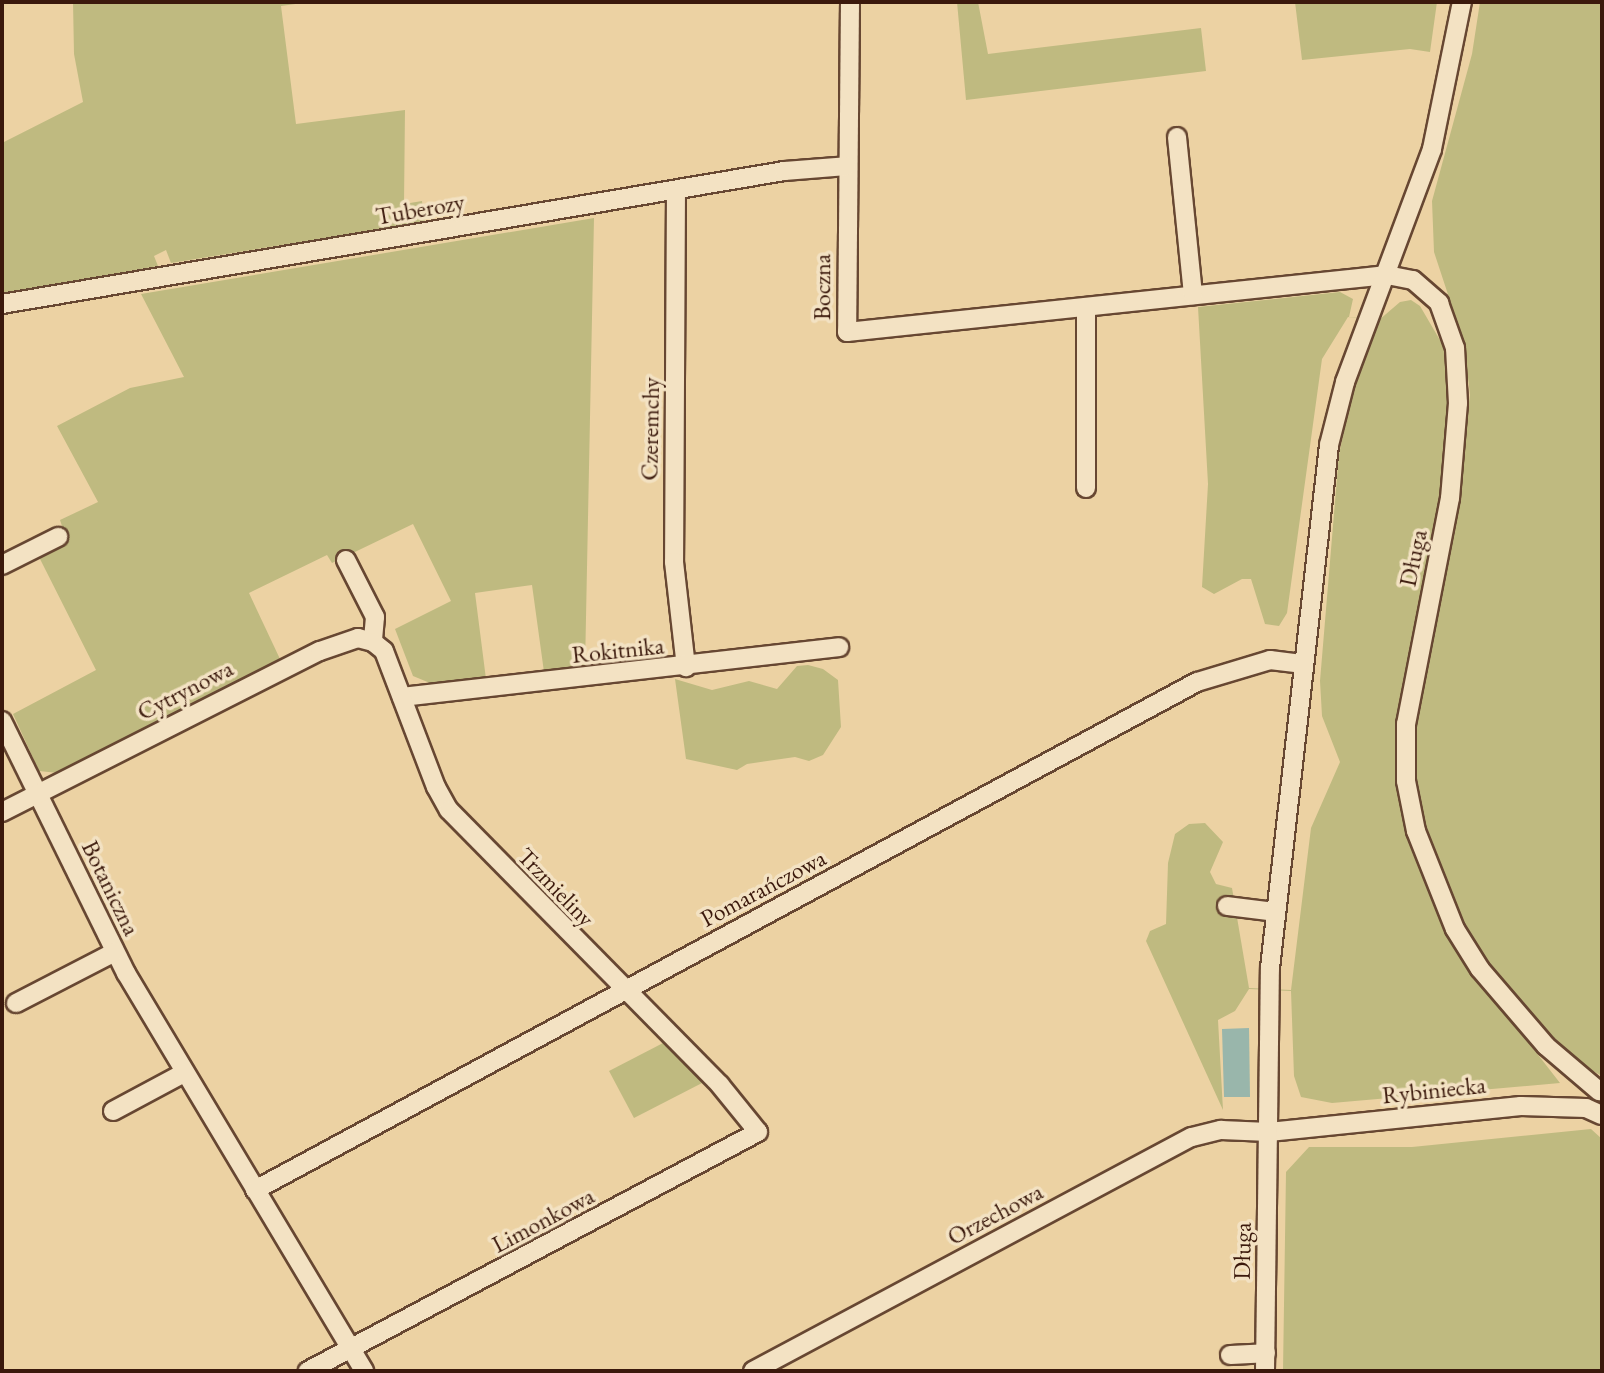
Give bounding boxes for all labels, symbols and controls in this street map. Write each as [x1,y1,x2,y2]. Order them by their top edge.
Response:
street label: Tuberozy [373,187,467,231]
street label: Boczna [808,254,836,320]
street label: Czeremchy [635,377,665,481]
street label: Długa [1393,527,1433,589]
street label: Rokitnika [570,631,666,669]
street label: Cytrynowa [132,654,238,726]
street label: Botaniczna [76,836,146,940]
street label: Trzmieliny [511,842,601,932]
street label: Pomarańczowa [695,843,831,933]
street label: Rybiniecka [1381,1070,1487,1110]
street label: Orzechowa [942,1177,1048,1251]
street label: Limonkowa [487,1181,599,1259]
street label: Długa [1227,1222,1257,1280]

